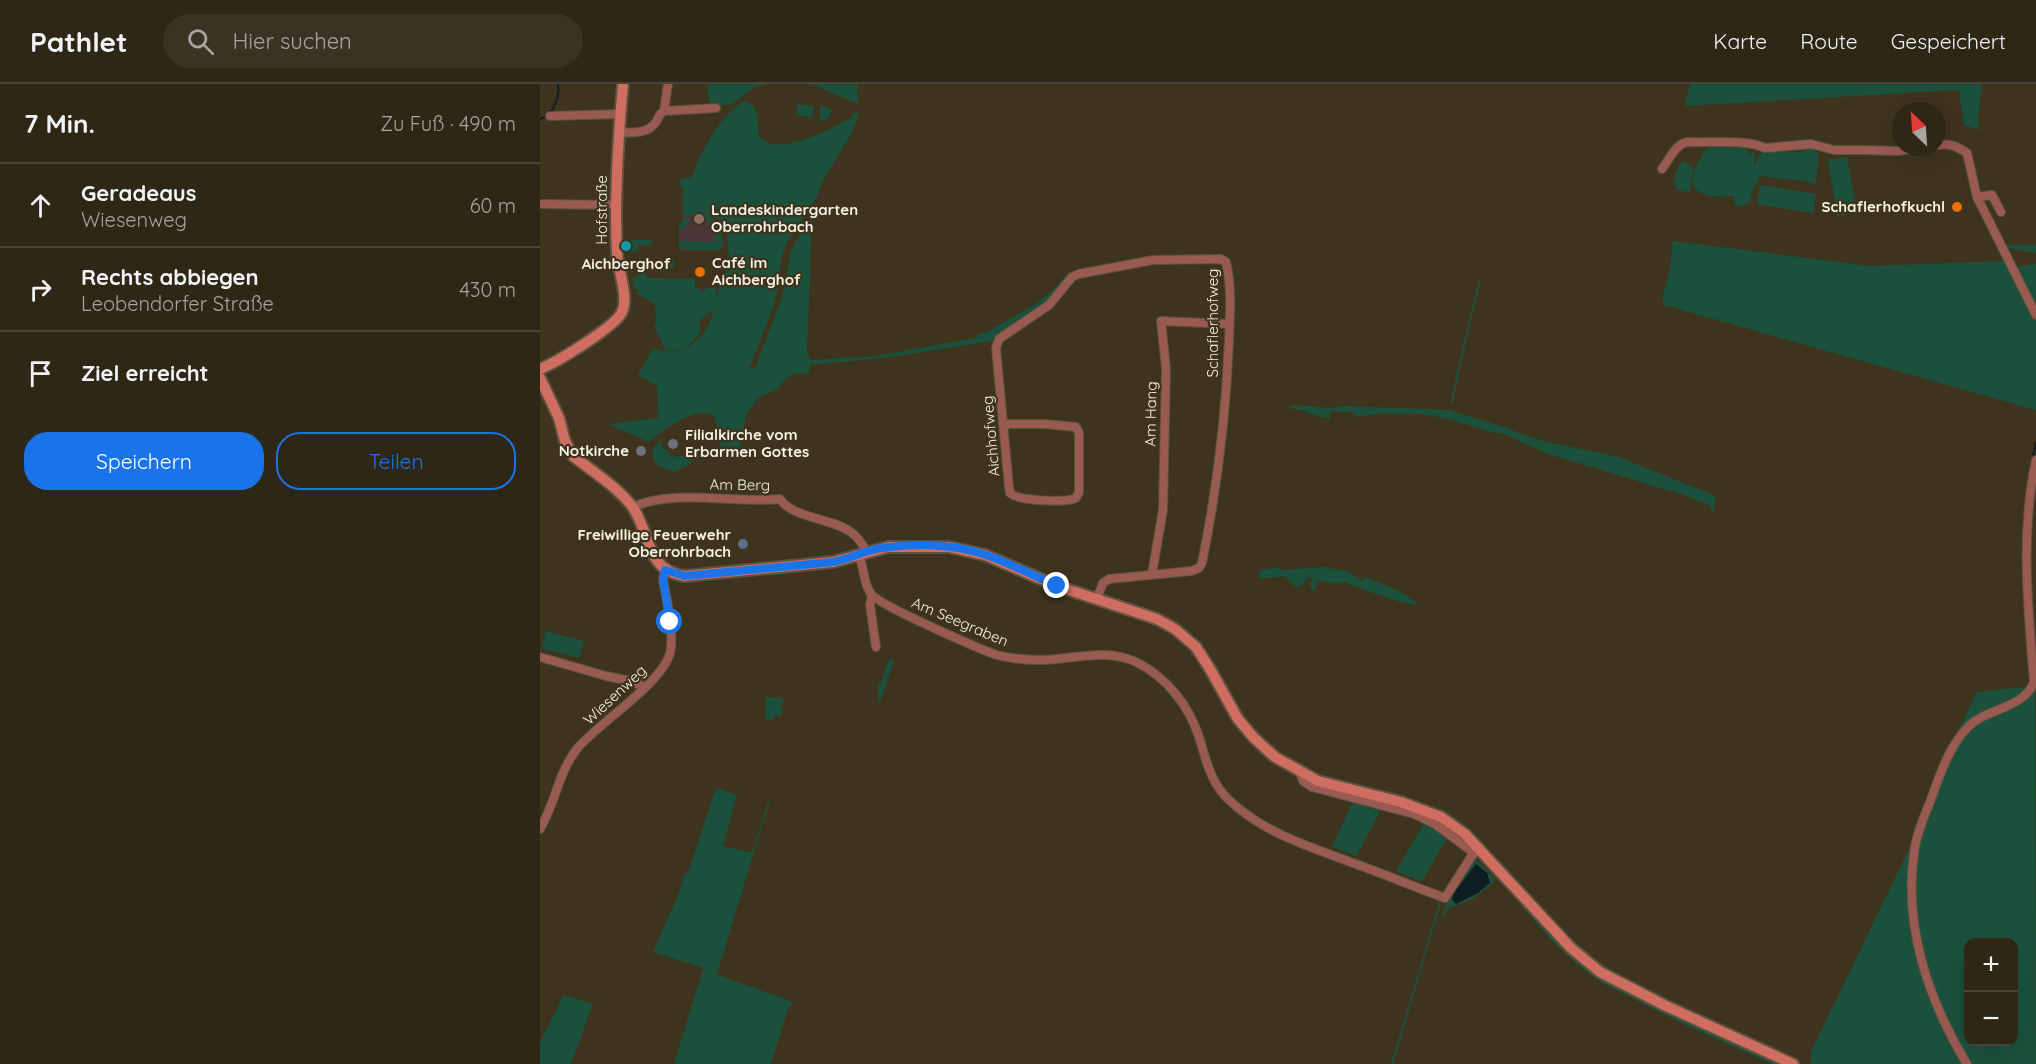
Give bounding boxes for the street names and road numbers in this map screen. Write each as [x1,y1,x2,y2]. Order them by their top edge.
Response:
street label: Hofstraße [592,175,611,245]
street label: Schaflerhofweg [1203,269,1222,377]
street label: Am Hang [1140,381,1161,447]
street label: Aichhofweg [977,395,1004,477]
street label: Am Berg [710,474,770,495]
street label: Am Seegraben [909,593,1011,650]
street label: Wiesenweg [579,661,650,729]

